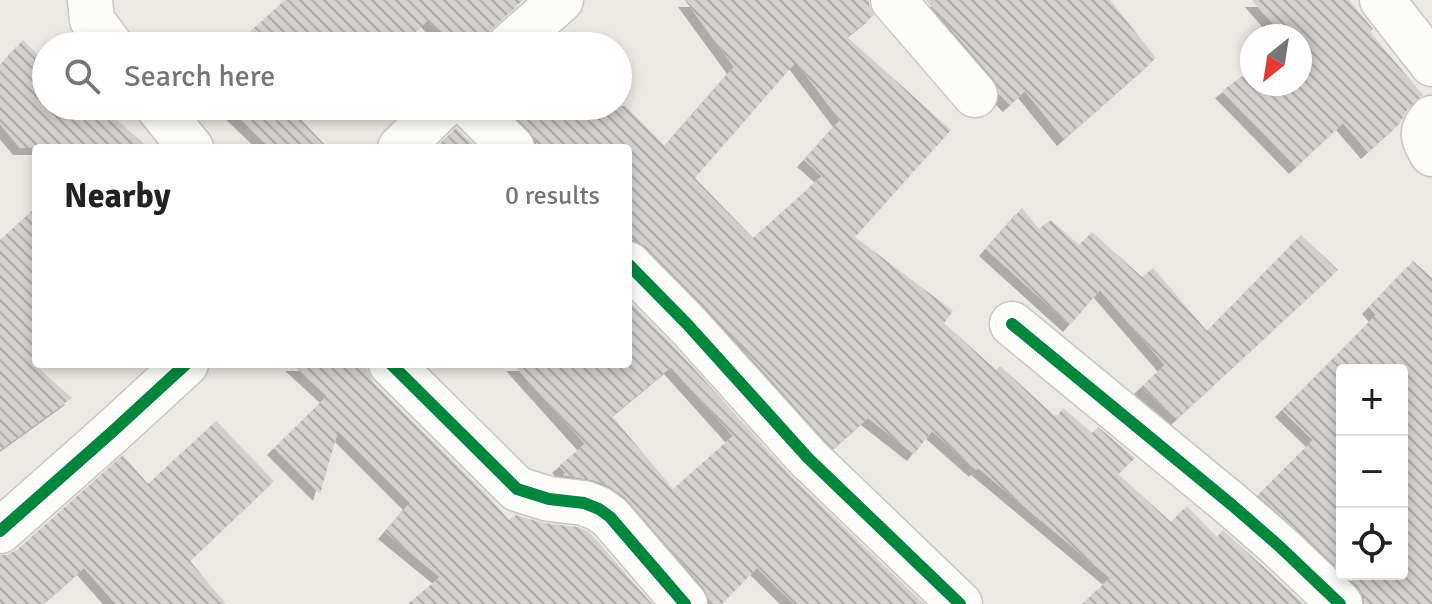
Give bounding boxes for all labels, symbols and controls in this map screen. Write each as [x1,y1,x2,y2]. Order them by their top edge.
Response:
north arrow [1240,24,1312,96]
search box [32,32,632,120]
icon: search [60,54,104,98]
text: Search here [124,58,275,95]
text: Nearby [64,175,171,217]
text: 0 results [505,180,600,212]
map controls [1336,364,1408,580]
button: + [1336,364,1408,436]
button: − [1336,436,1408,508]
button: locate [1336,508,1408,580]

